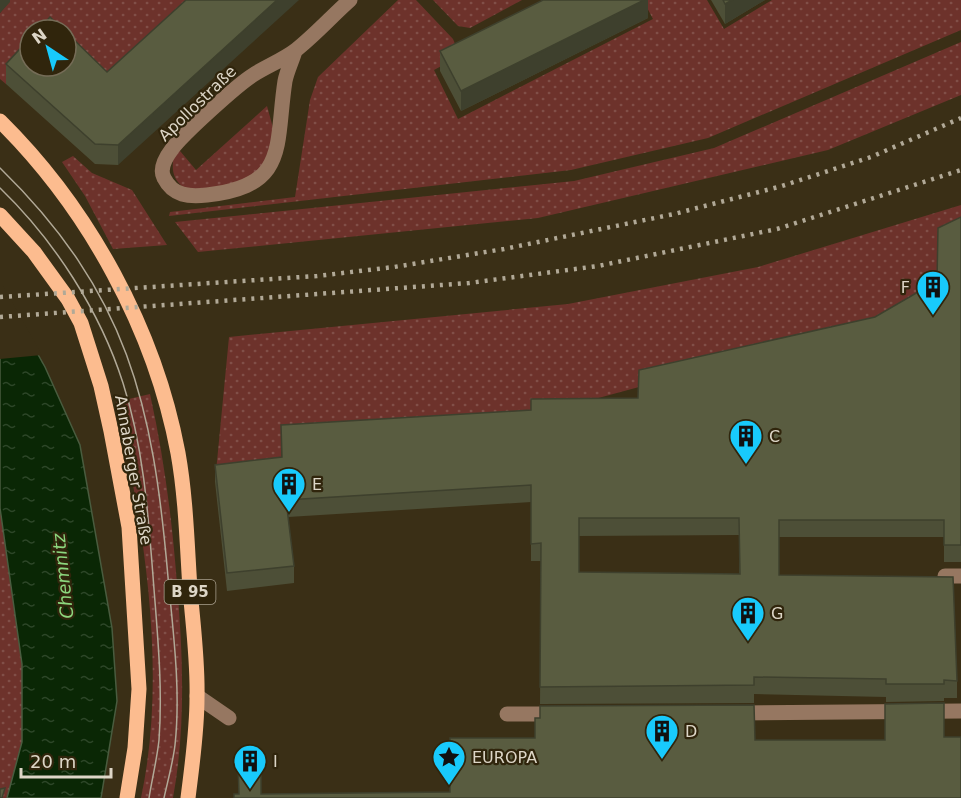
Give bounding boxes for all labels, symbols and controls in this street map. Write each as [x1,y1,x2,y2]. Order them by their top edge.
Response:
north arrow [18,18,78,78]
text: N [28,25,50,48]
street label: Apollostraße [155,62,240,145]
building icon: F [915,269,951,316]
place label: F [901,278,910,297]
street label: Annaberger Straße [111,394,156,546]
building icon: C [728,418,764,465]
place label: C [769,427,780,446]
building icon: E [271,466,307,513]
place label: E [312,475,322,494]
water label: Chemnitz [48,532,77,620]
road number: B 95 [164,580,216,604]
building icon: G [730,595,766,642]
place label: G [771,604,783,623]
building icon: D [644,713,680,760]
place label: D [685,722,697,741]
place icon: EUROPA [431,739,467,786]
scale bar [21,741,111,779]
building icon: I [232,743,268,790]
place label: EUROPA [472,748,537,767]
text: 20 m [30,751,76,772]
place label: I [273,752,278,771]

